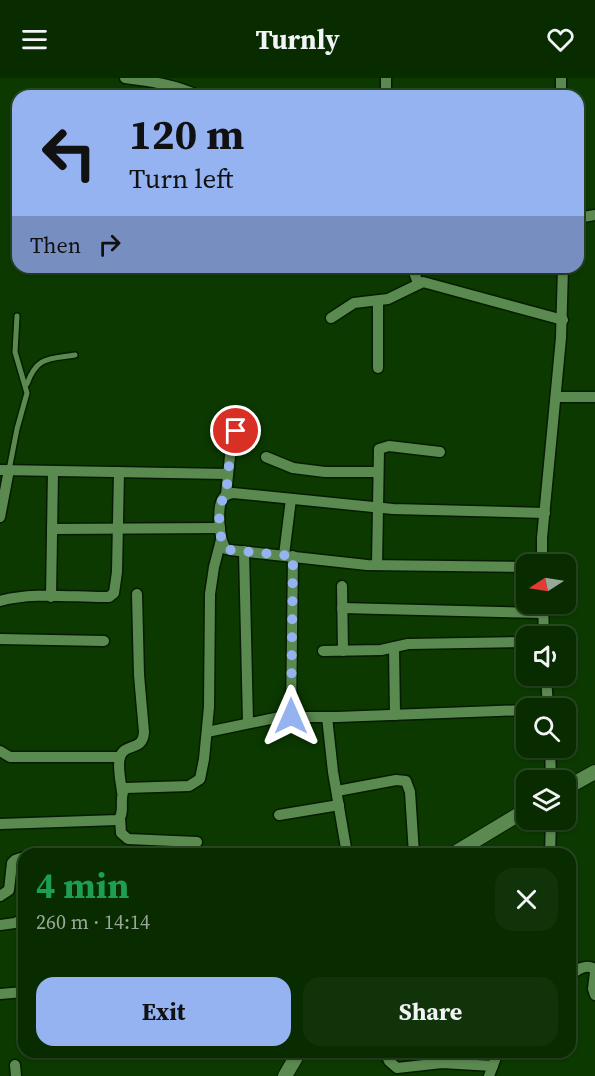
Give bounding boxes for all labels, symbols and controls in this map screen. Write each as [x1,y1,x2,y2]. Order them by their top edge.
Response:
text: Turnly [255,21,340,58]
icon: menu [18,23,51,56]
icon: heart [544,23,577,56]
text: 120 m [129,105,244,163]
icon: left [30,114,108,192]
text: Turn left [129,160,233,197]
icon: right [93,228,126,261]
text: Then [30,230,81,260]
pin [210,405,261,456]
icon: arrive [219,414,252,447]
north arrow [516,554,576,614]
map controls [516,554,576,830]
button: sound [516,626,576,686]
position arrow [259,684,323,748]
button: search [516,698,576,758]
button: layers [516,770,576,830]
text: 4 min [36,861,129,910]
button: close [495,868,558,931]
text: 260 m · 14:14 [36,908,150,936]
button: Exit [36,977,291,1046]
button: Share [303,977,558,1046]

